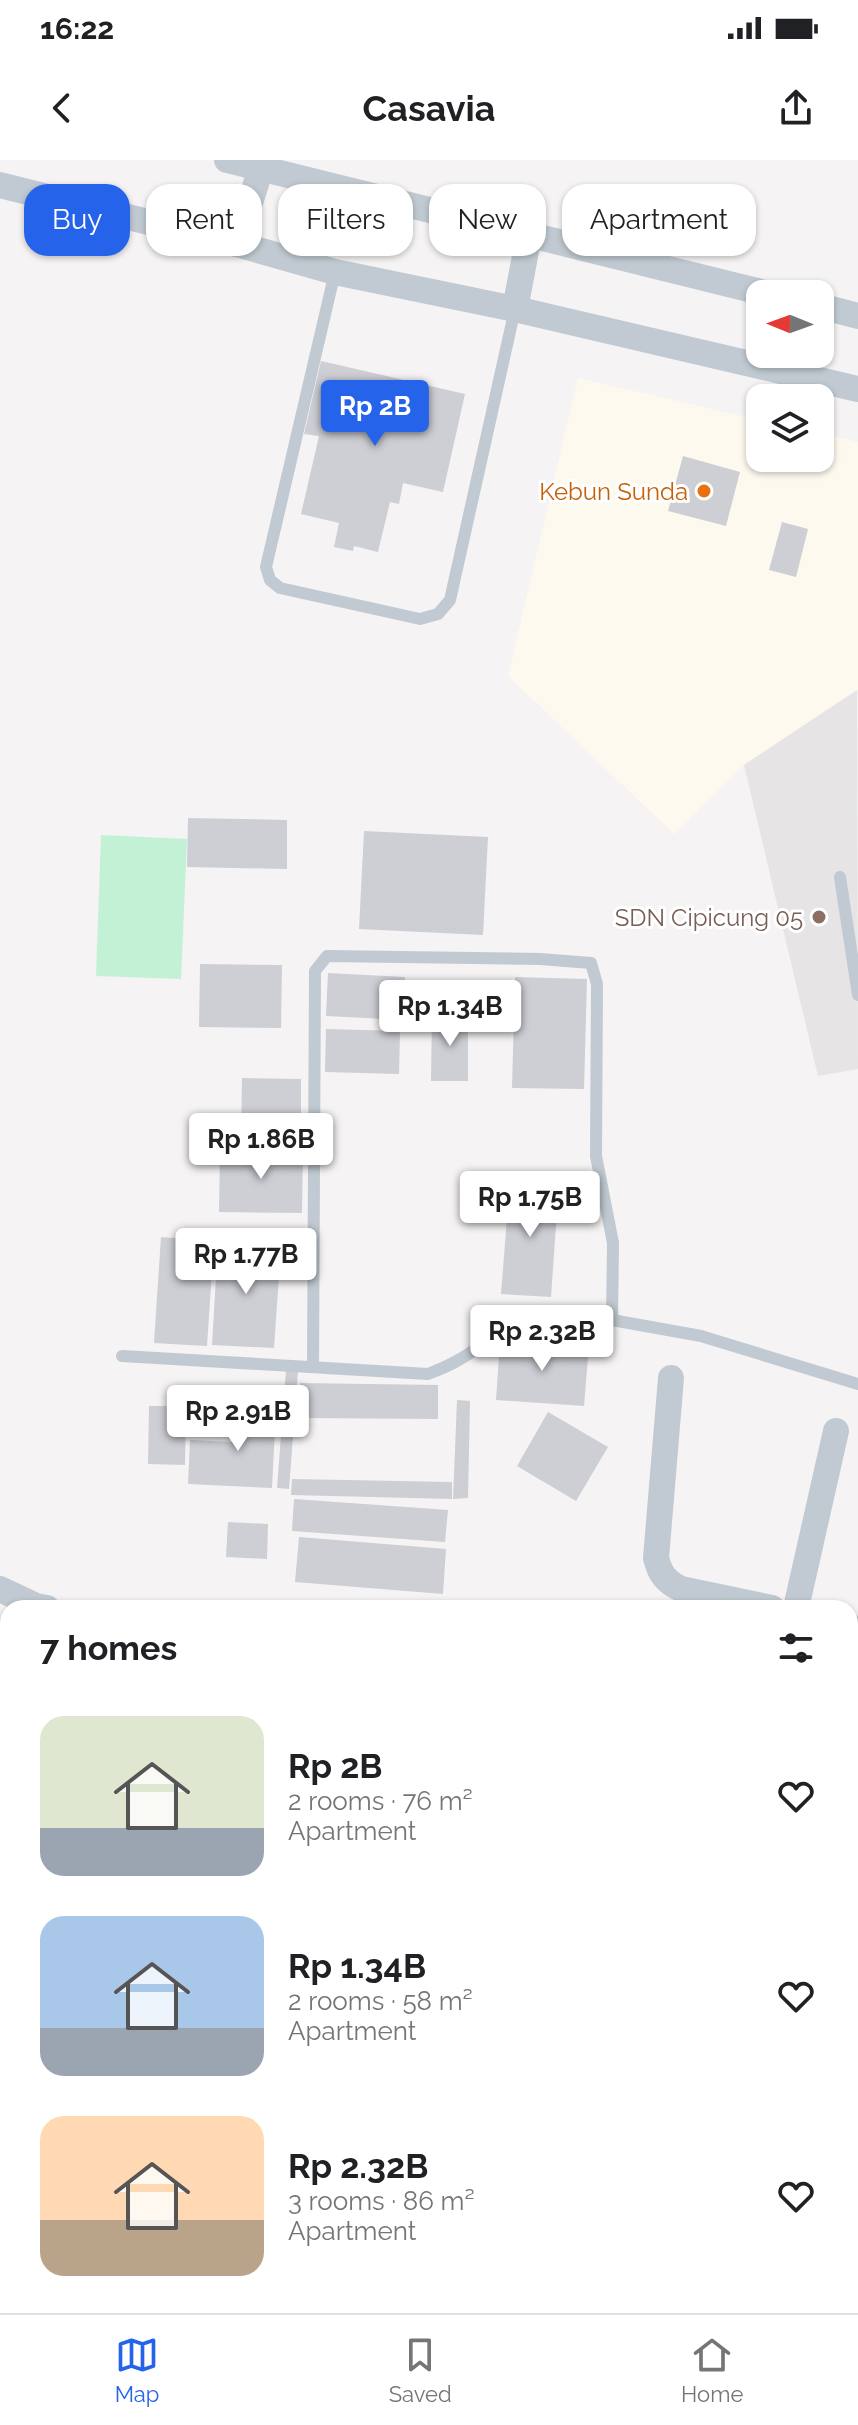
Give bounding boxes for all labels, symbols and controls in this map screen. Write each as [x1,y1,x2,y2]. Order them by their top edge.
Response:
text: 16:22 [40,11,114,46]
icon: back [40,86,84,130]
icon: share [774,86,818,130]
text: Casavia [363,87,495,129]
chip: Buy [24,184,130,256]
chip: Rent [146,184,262,256]
chip: Filters [278,184,413,256]
chip: New [429,184,546,256]
chip: Apartment [562,184,756,256]
north arrow [746,280,834,368]
map controls [746,280,834,472]
pin: Rp 2B [319,380,431,448]
button: layers [746,384,834,472]
text: Rp 2B [339,391,411,421]
place label: Kebun Sunda [539,477,688,506]
marker: Kebun Sunda [695,482,713,500]
place label: SDN Cipicung 05 [615,903,803,932]
marker: SDN Cipicung 05 [810,908,828,926]
pin: Rp 1.34B [367,980,533,1048]
text: Rp 1.34B [397,991,503,1021]
pin: Rp 1.86B [178,1113,344,1181]
text: Rp 1.86B [207,1124,315,1154]
pin: Rp 1.75B [447,1171,613,1239]
text: Rp 1.75B [478,1182,582,1212]
pin: Rp 1.77B [163,1228,329,1296]
text: Rp 1.77B [193,1239,299,1269]
pin: Rp 2.32B [459,1305,625,1373]
text: Rp 2.32B [488,1316,596,1346]
pin: Rp 2.91B [155,1385,321,1453]
text: Rp 2.91B [185,1396,291,1426]
icon: filters [774,1626,818,1670]
text: 7 homes [40,1628,177,1668]
text: Rp 2B [288,1746,382,1786]
icon: home [104,1748,200,1844]
icon: heart [774,1774,818,1818]
text: 2 rooms · 76 m² [288,1786,473,1816]
text: Apartment [288,1816,417,1846]
text: Rp 1.34B [288,1946,426,1986]
icon: home [104,1948,200,2044]
icon: heart [774,1974,818,2018]
text: 2 rooms · 58 m² [288,1986,473,2016]
text: Apartment [288,2016,417,2046]
text: Rp 2.32B [288,2146,428,2186]
icon: home [104,2148,200,2244]
icon: heart [774,2174,818,2218]
text: 3 rooms · 86 m² [288,2186,475,2216]
text: Apartment [288,2216,417,2246]
tab: Map [115,2333,159,2407]
tab: Saved [389,2333,452,2407]
tab: Home [681,2333,743,2407]

